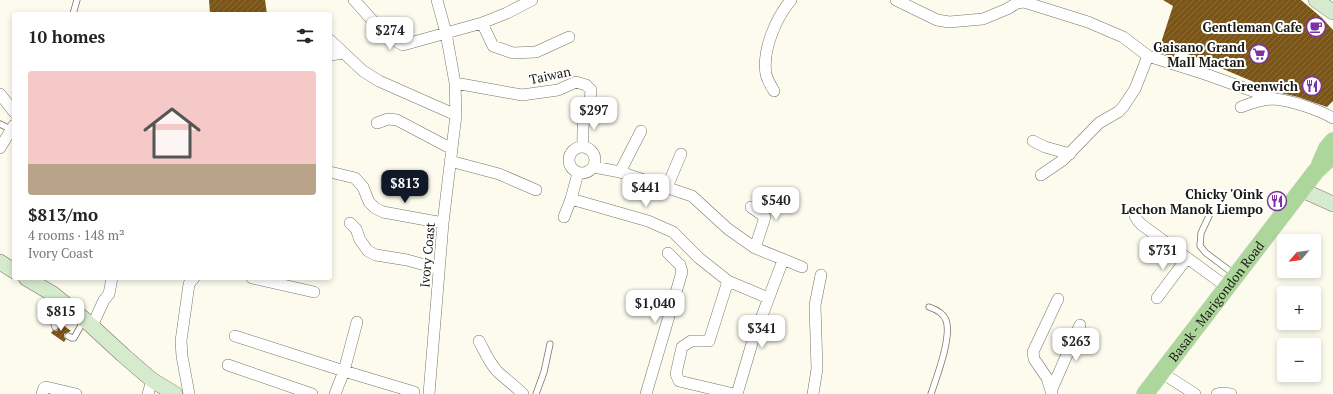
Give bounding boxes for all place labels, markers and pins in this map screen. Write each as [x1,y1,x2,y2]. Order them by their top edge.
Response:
cafe icon: Gentleman Cafe [1305,16,1327,38]
pin: $274 [366,17,414,51]
place label: Gentleman Cafe [1202,18,1302,36]
place label: Gaisano Grand Mall Mactan [1153,38,1246,71]
supermarket icon: Gaisano Grand Mall Mactan [1248,43,1270,65]
restaurant icon: Greenwich [1301,75,1323,97]
place label: Greenwich [1232,77,1299,95]
pin: $297 [570,97,618,131]
pin: $813 [381,170,429,204]
pin: $441 [622,174,670,208]
place label: Chicky 'Oink Lechon Manok Liempo [1121,185,1263,218]
pin: $540 [752,187,800,221]
restaurant icon: Chicky 'Oink Lechon Manok Liempo [1266,190,1288,212]
pin: $731 [1139,237,1187,271]
pin: $1,040 [622,290,688,324]
pin: $815 [37,298,85,332]
pin: $341 [738,315,786,349]
pin: $263 [1052,328,1100,362]

